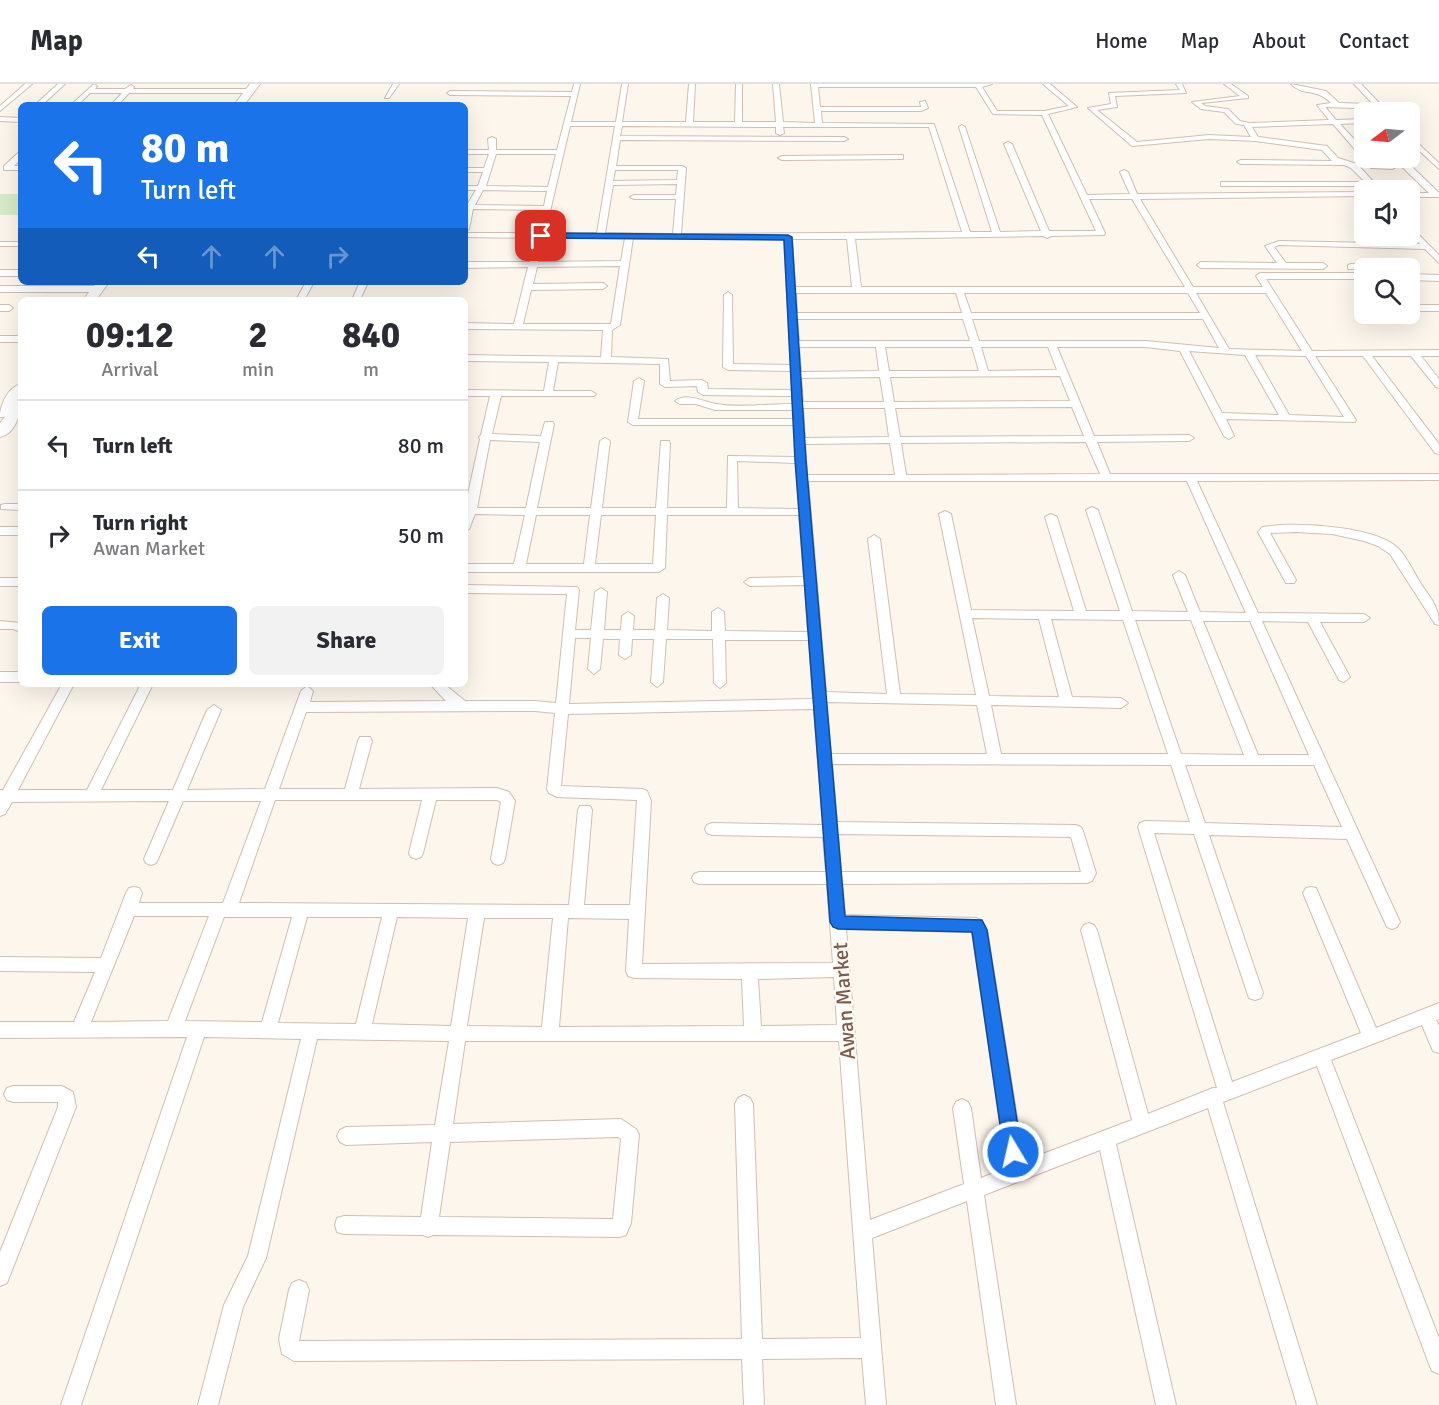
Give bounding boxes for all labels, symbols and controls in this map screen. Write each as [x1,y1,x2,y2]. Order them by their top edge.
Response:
text: Map [30,24,83,58]
text: Home [1095,28,1148,54]
text: Map [1181,28,1219,54]
text: About [1252,28,1306,54]
text: Contact [1339,28,1409,54]
north arrow [1354,102,1420,168]
map controls [1354,102,1420,324]
text: 80 m [141,123,230,174]
icon: left [42,126,120,204]
text: Turn left [141,174,236,207]
button: sound [1354,180,1420,246]
pin [515,210,566,261]
icon: arrive [524,219,557,252]
icon: left [132,240,165,273]
icon: ahead [195,240,228,273]
icon: ahead [258,240,291,273]
icon: right [321,240,354,273]
button: search [1354,258,1420,324]
text: 09:12 [86,313,174,358]
text: 2 [248,313,268,358]
text: 840 [342,313,400,358]
text: Arrival [101,357,159,382]
text: min [242,357,274,382]
text: m [363,357,379,382]
icon: left [42,429,75,462]
text: Turn left [93,432,173,459]
text: 80 m [398,432,444,459]
text: Turn right [93,509,188,536]
icon: right [42,519,75,552]
text: 50 m [398,522,444,549]
text: Awan Market [93,536,205,561]
button: Exit [42,606,237,675]
button: Share [249,606,444,675]
street label: Awan Market [827,941,861,1061]
position arrow [981,1120,1045,1184]

